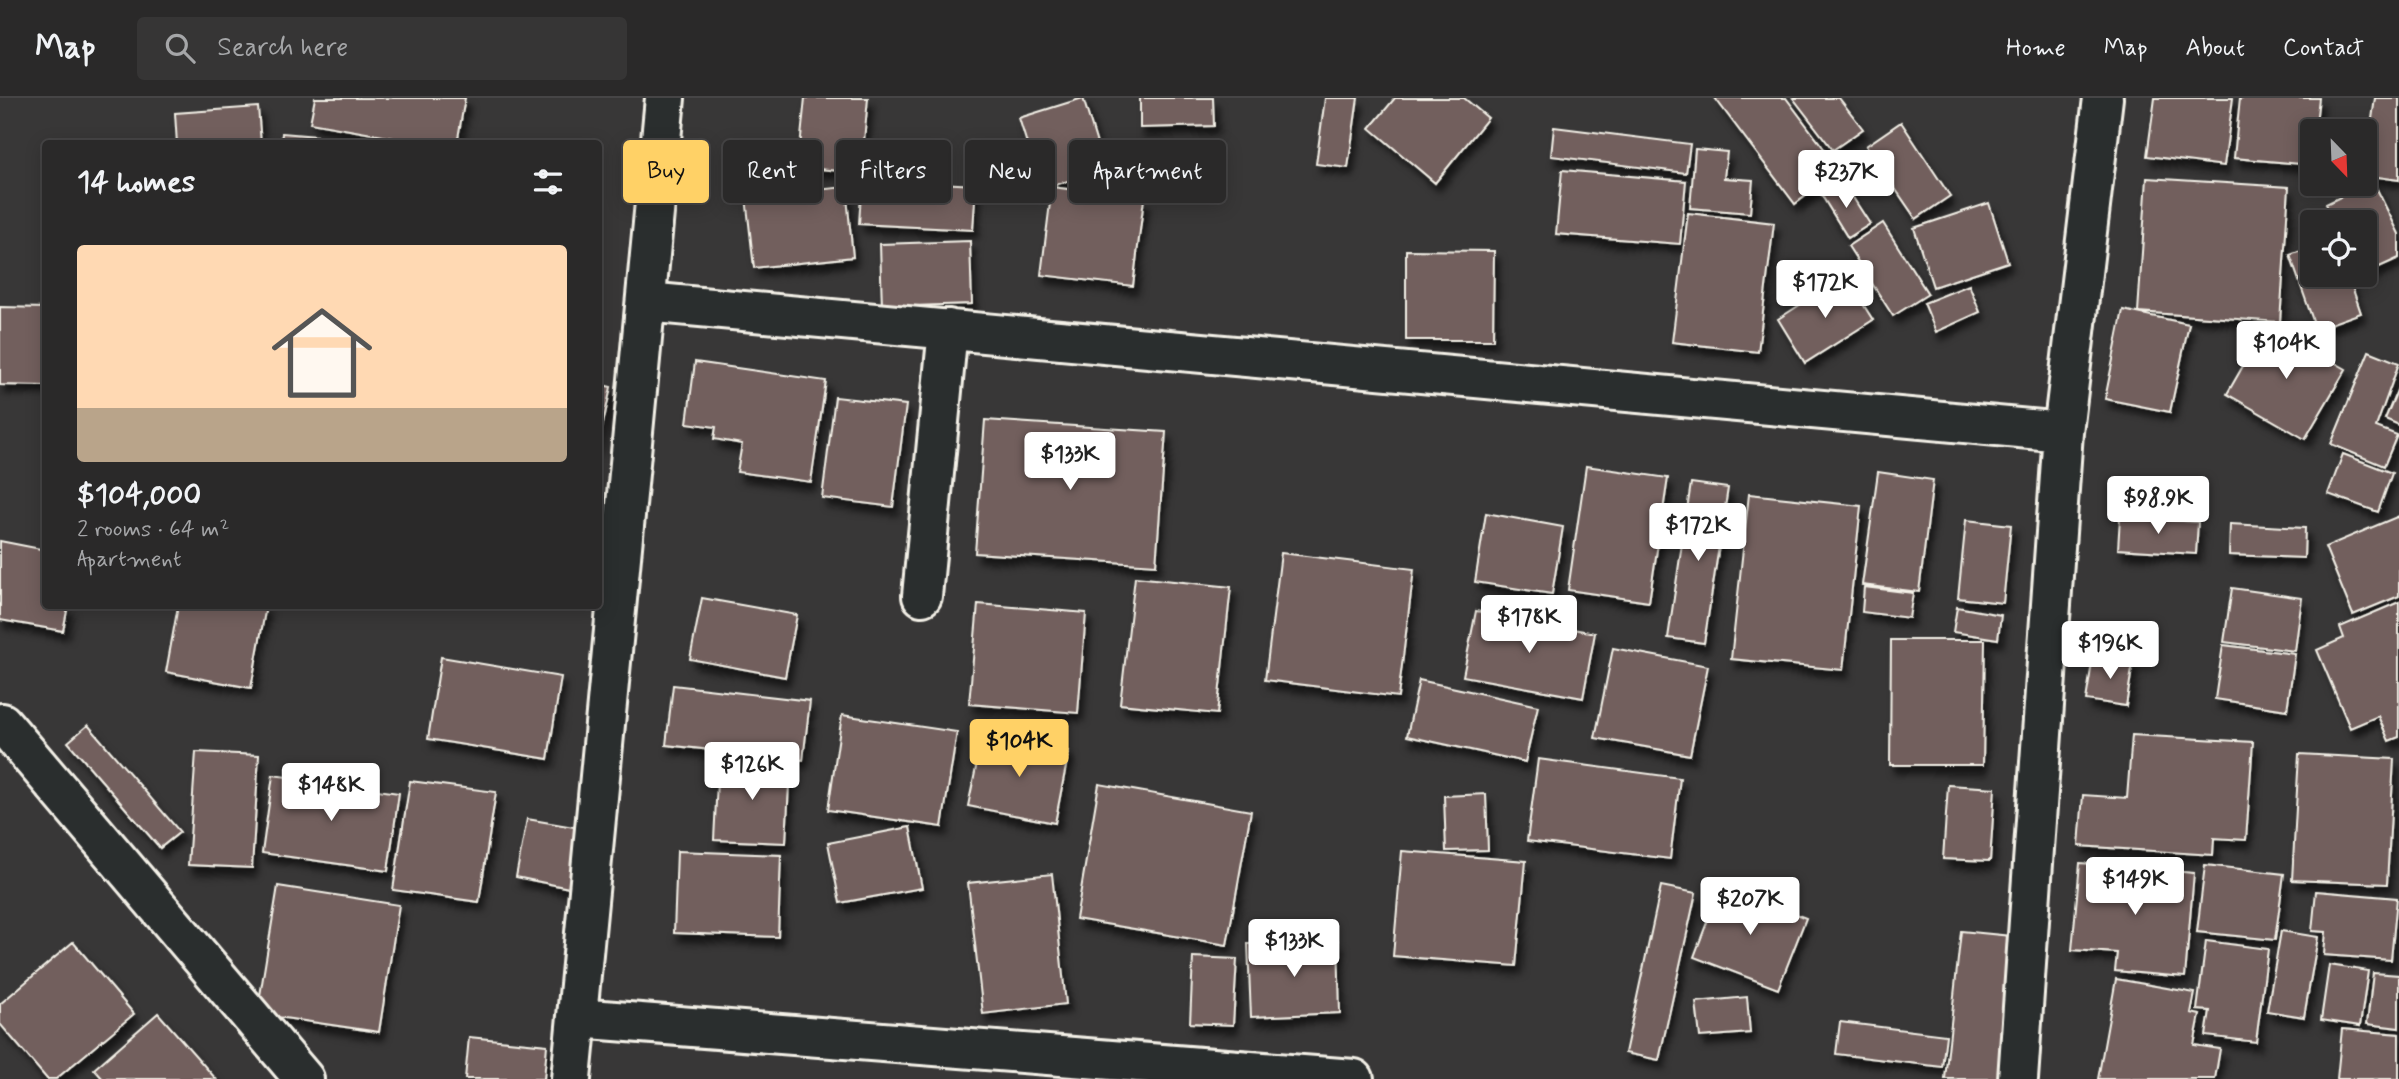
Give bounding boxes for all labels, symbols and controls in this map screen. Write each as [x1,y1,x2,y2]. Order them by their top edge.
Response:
search box [137,17,627,80]
text: Map [35,26,95,70]
icon: search [161,29,199,67]
text: Search here [217,31,348,65]
text: Home [2006,33,2066,64]
text: Map [2104,33,2148,64]
text: About [2186,33,2245,64]
text: Contact [2283,33,2364,64]
north arrow [2300,119,2376,196]
map controls [2300,119,2377,287]
chip: Buy [623,140,709,203]
chip: Rent [723,140,822,203]
chip: Filters [836,140,951,203]
chip: New [965,140,1055,203]
chip: Apartment [1069,140,1226,203]
pin: $237K [1797,150,1895,210]
text: $237K [1814,158,1878,188]
text: 14 homes [77,163,195,202]
icon: filters [529,163,567,201]
button: locate [2300,210,2377,287]
pin: $172K [1776,260,1874,320]
text: $172K [1792,268,1858,298]
icon: home [259,290,385,416]
pin: $104K [2237,322,2335,381]
text: $104K [2253,329,2319,359]
pin: $133K [1021,432,1119,492]
text: $133K [1040,440,1100,470]
text: $104,000 [77,476,201,515]
pin: $98.9K [2101,476,2215,536]
text: $98.9K [2123,484,2193,514]
pin: $172K [1649,504,1747,563]
text: $172K [1665,511,1731,541]
text: 2 rooms · 64 m² [77,515,229,545]
text: Apartment [77,545,182,575]
pin: $178K [1480,596,1578,655]
text: $178K [1497,603,1561,633]
pin: $196K [2061,622,2159,681]
text: $196K [2078,629,2142,659]
pin: $104K [970,720,1068,779]
text: $104K [986,727,1052,757]
pin: $126K [703,742,801,802]
text: $126K [720,750,784,780]
pin: $148K [282,764,380,823]
text: $148K [298,771,364,801]
pin: $149K [2086,858,2184,917]
text: $149K [2102,865,2168,895]
pin: $207K [1701,878,1799,937]
text: $207K [1716,885,1784,915]
pin: $133K [1245,920,1343,979]
text: $133K [1264,927,1324,957]

